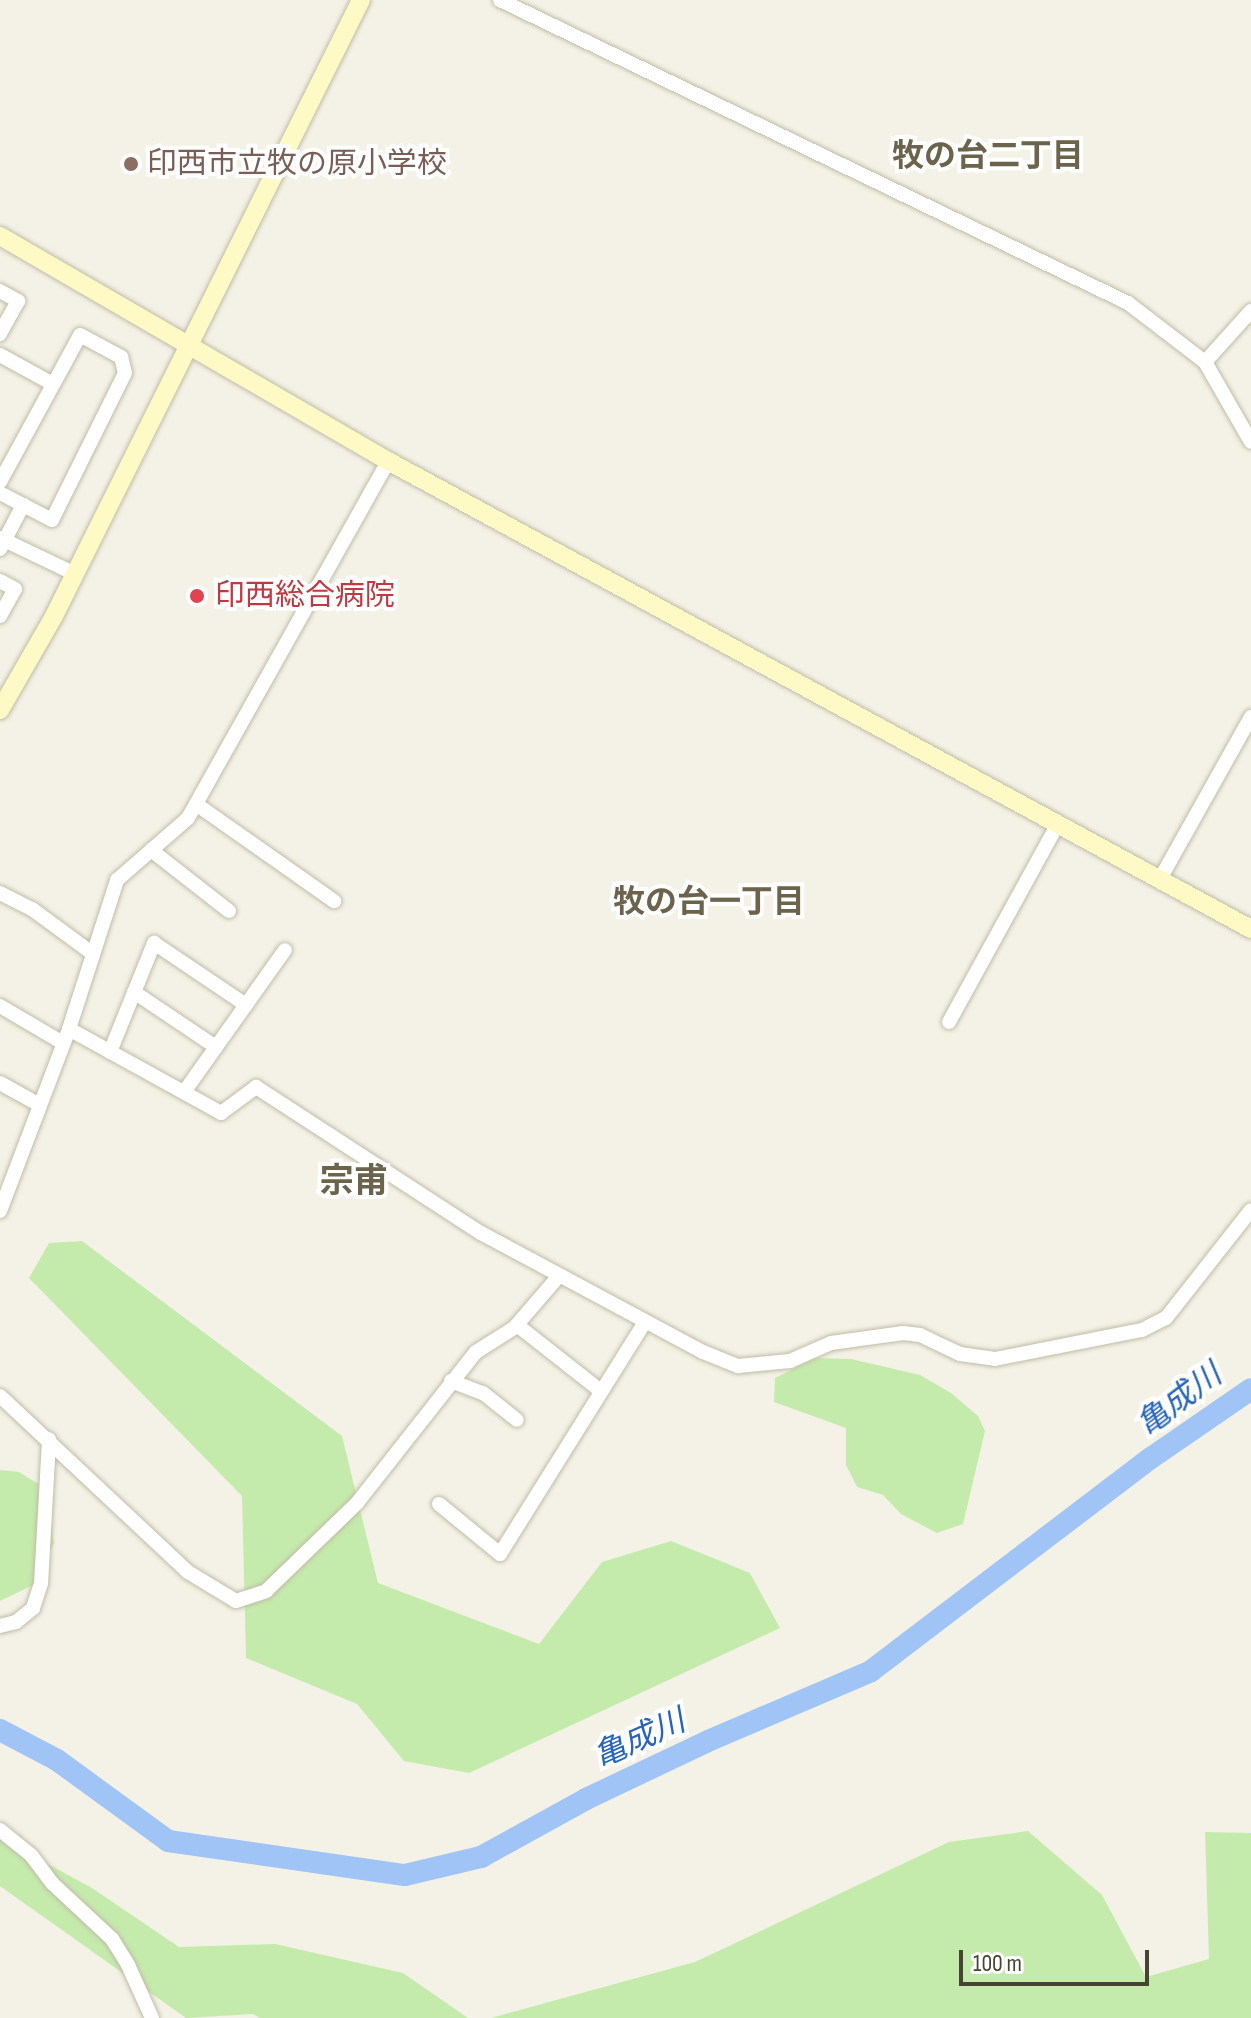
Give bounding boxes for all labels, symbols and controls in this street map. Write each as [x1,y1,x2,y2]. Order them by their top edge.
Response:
district label: 牧の台二丁目 [892,138,1084,176]
place label: 印西市立牧の原小学校 [147,146,447,182]
marker: 印西市立牧の原小学校 [122,155,140,173]
place label: 印西総合病院 [215,578,395,614]
marker: 印西総合病院 [186,585,208,607]
district label: 牧の台一丁目 [613,884,805,922]
district label: 宗甫 [320,1162,388,1202]
water label: 亀成川 [1130,1357,1230,1445]
water label: 亀成川 [588,1703,692,1777]
scale bar [963,1934,1153,1984]
text: 100 m [973,1949,1022,1978]

